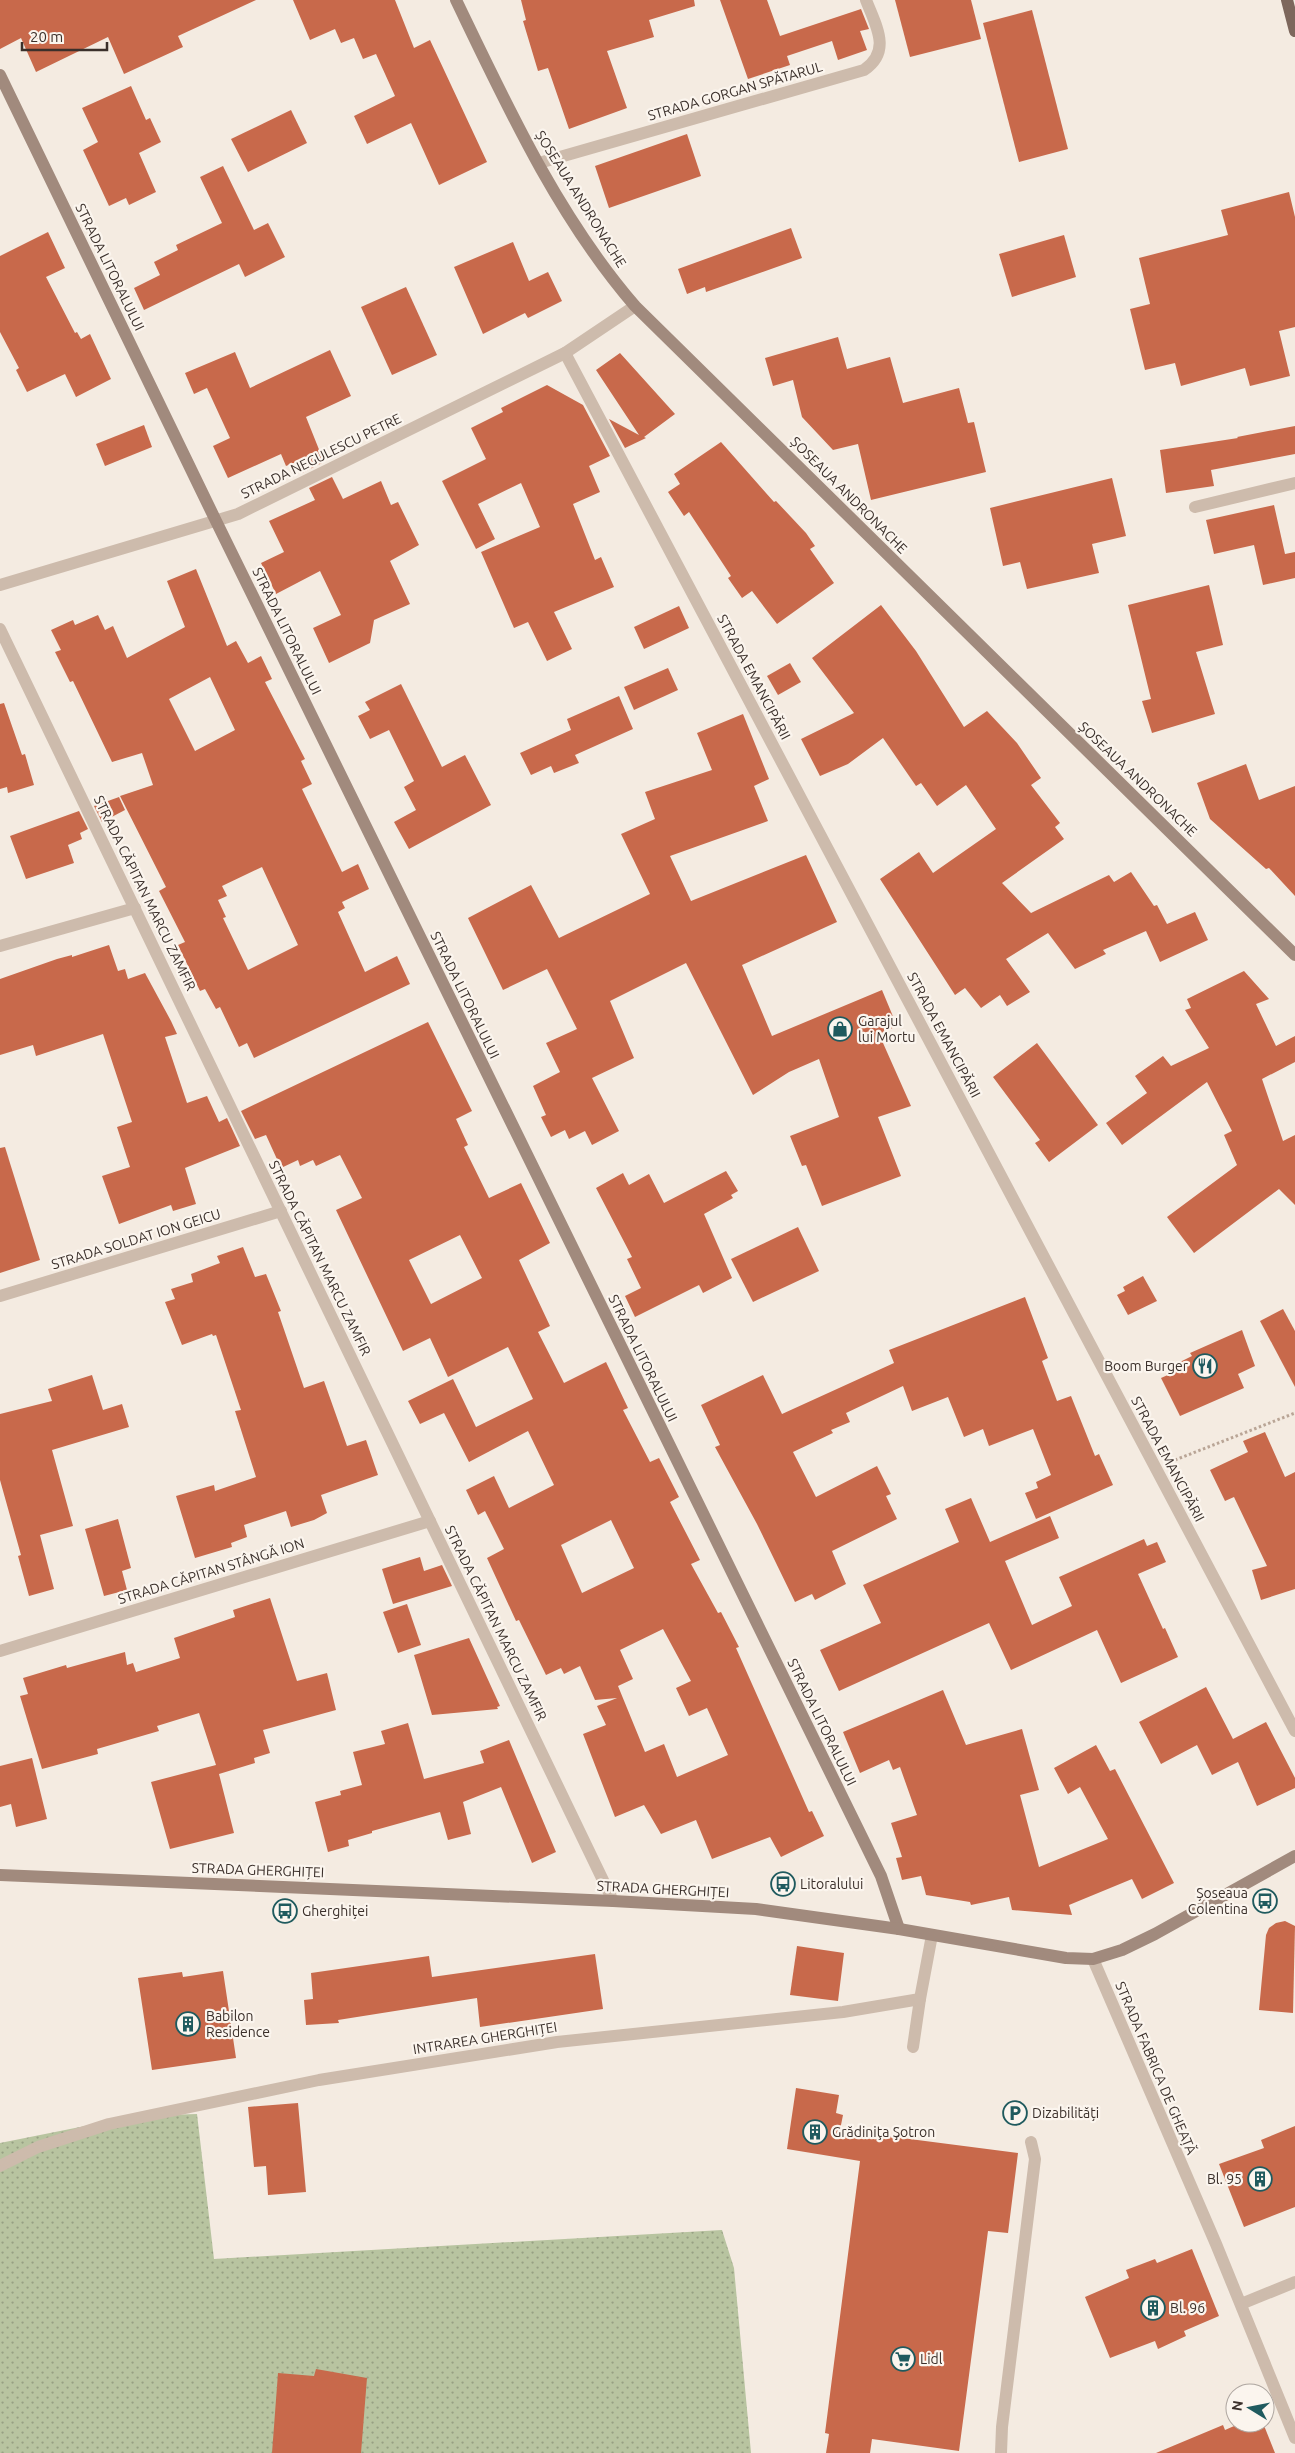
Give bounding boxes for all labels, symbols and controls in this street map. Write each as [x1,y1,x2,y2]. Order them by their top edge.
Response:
scale bar [22,20,108,52]
text: 20 m [30,28,63,45]
street label: STRADA GORGAN SPĂTARUL [646,57,824,124]
street label: ȘOSEAUA ANDRONACHE [532,128,630,270]
street label: STRADA LITORALULUI [72,201,148,333]
street label: STRADA NEGULESCU PETRE [238,410,404,502]
street label: ȘOSEAUA ANDRONACHE [787,433,911,557]
street label: STRADA LITORALULUI [249,565,325,697]
street label: STRADA EMANCIPĂRII [714,611,795,742]
street label: ȘOSEAUA ANDRONACHE [1076,718,1201,840]
street label: STRADA CĂPITAN MARCU ZAMFIR [91,792,200,993]
street label: STRADA LITORALULUI [427,929,503,1061]
street label: STRADA EMANCIPĂRII [904,969,985,1100]
place label: Garajul lui Mortu [858,1013,915,1045]
shop icon: Garajul lui Mortu [827,1016,853,1042]
street label: STRADA CĂPITAN MARCU ZAMFIR [266,1157,375,1358]
street label: STRADA SOLDAT ION GEICU [49,1206,223,1272]
street label: STRADA LITORALULUI [605,1292,681,1424]
restaurant icon: Boom Burger [1192,1353,1218,1379]
place label: Boom Burger [1104,1358,1189,1374]
street label: STRADA EMANCIPĂRII [1128,1393,1209,1524]
street label: STRADA CĂPITAN MARCU ZAMFIR [442,1522,551,1723]
street label: STRADA CĂPITAN STÂNGĂ ION [116,1534,306,1607]
street label: STRADA LITORALULUI [784,1656,860,1788]
street label: STRADA GHERGHIȚEI [191,1860,325,1880]
bus stop icon: Litoralului [770,1871,796,1897]
place label: Litoralului [800,1876,863,1892]
street label: STRADA GHERGHIȚEI [596,1878,730,1900]
place label: Șoseaua Colentina [1188,1885,1248,1917]
bus stop icon: Șoseaua Colentina [1252,1888,1278,1914]
bus stop icon: Gherghiței [272,1898,298,1924]
place label: Gherghiței [302,1903,368,1919]
street label: STRADA FABRICA DE GHEAȚĂ [1112,1979,1201,2157]
place label: Babilon Residence [206,2008,270,2040]
building icon: Babilon Residence [175,2011,201,2037]
street label: INTRAREA GHERGHIȚEI [412,2019,558,2057]
parking icon: Dizabilități [1002,2100,1028,2126]
place label: Dizabilități [1032,2105,1099,2121]
building icon: Grădiniţa Şotron [802,2119,828,2145]
place label: Grădiniţa Şotron [832,2124,935,2140]
building icon: Bl. 95 [1247,2166,1273,2192]
place label: Bl. 95 [1207,2171,1242,2187]
building icon: Bl. 96 [1140,2295,1166,2321]
place label: Bl. 96 [1170,2300,1205,2316]
supermarket icon: Lidl [890,2346,916,2372]
place label: Lidl [920,2351,943,2367]
north arrow [1225,2383,1275,2433]
text: N [1228,2399,1246,2412]

